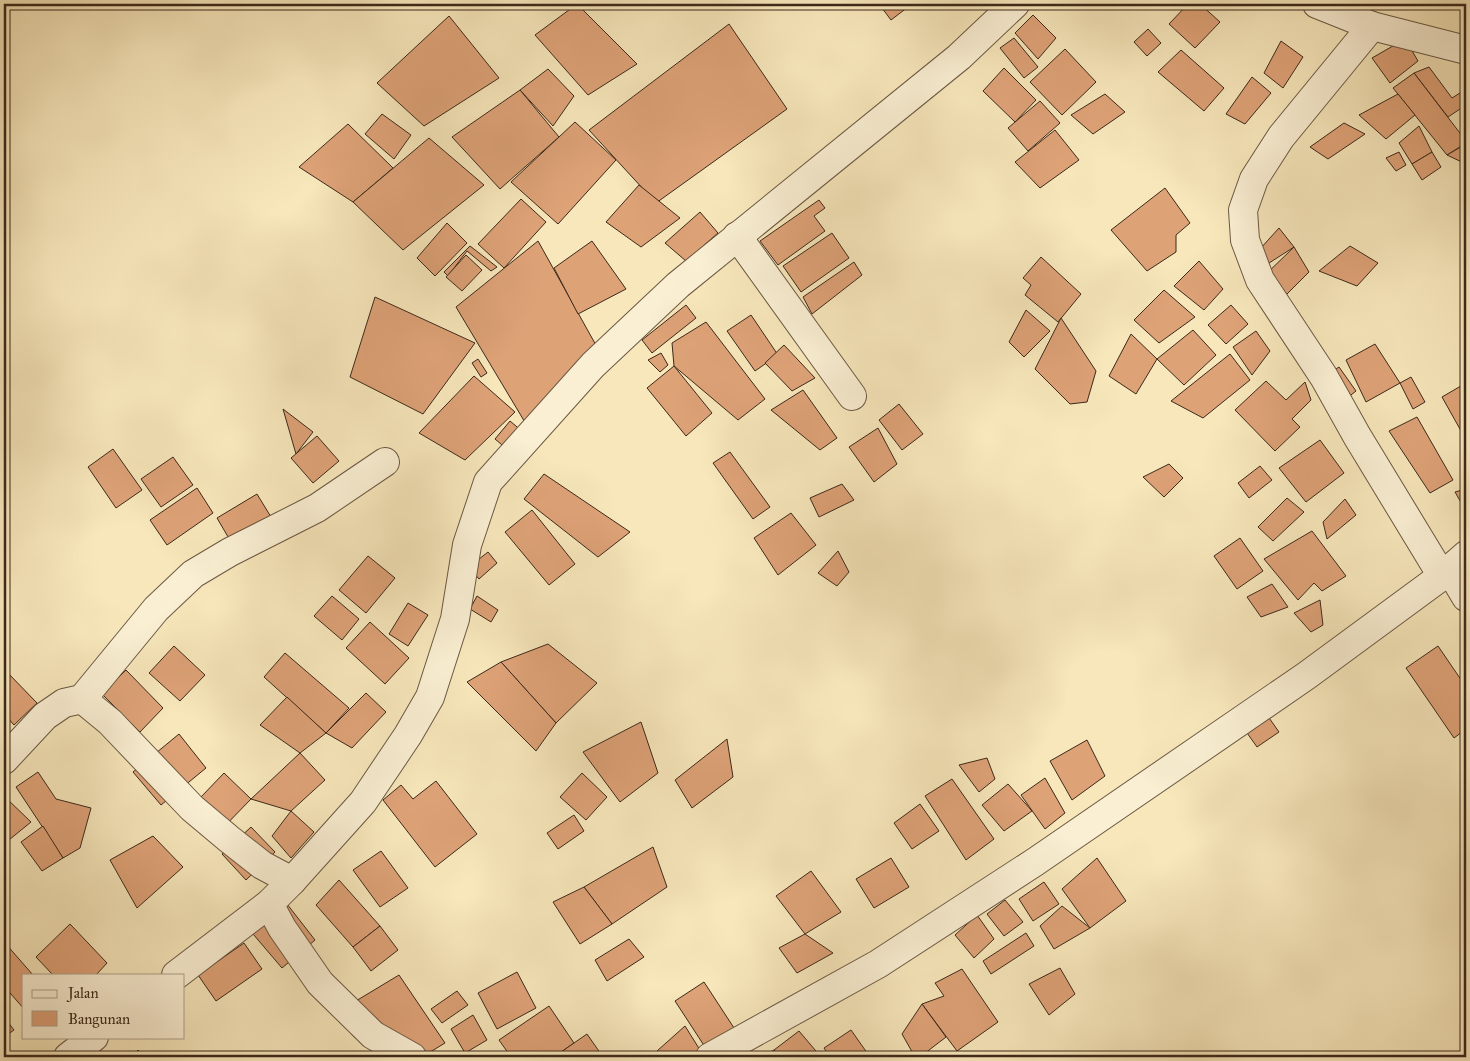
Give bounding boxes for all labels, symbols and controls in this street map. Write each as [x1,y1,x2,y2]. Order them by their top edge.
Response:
legend [22,974,185,1038]
text: Jalan [66,984,99,1003]
text: Bangunan [68,1010,130,1028]

